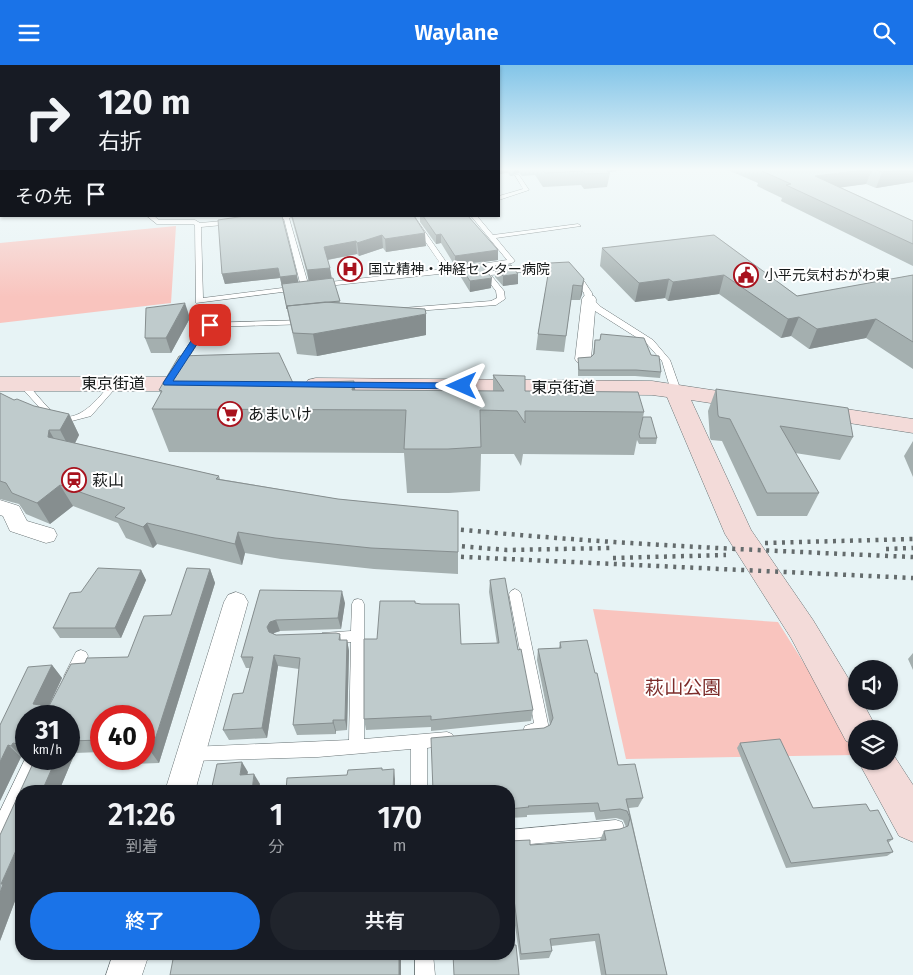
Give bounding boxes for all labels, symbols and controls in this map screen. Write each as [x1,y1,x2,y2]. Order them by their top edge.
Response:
icon: menu [15,19,43,47]
text: Waylane [414,19,499,46]
icon: search [870,19,898,47]
text: 120 m [98,81,191,123]
icon: right [15,85,80,150]
text: 右折 [98,128,142,155]
icon: arrive [82,180,110,208]
text: その先 [15,185,72,208]
hospital icon: 国立精神・神経センター病院 [337,256,363,282]
place label: 国立精神・神経センター病院 [368,261,550,278]
public building icon: 小平元気村おがわ東 [733,262,759,288]
place label: 小平元気村おがわ東 [764,267,890,284]
pin [189,304,231,346]
icon: arrive [196,311,224,339]
position arrow [435,359,487,411]
street label: 東京街道 [81,374,145,393]
street label: 東京街道 [531,378,595,397]
supermarket icon: あまいけ [217,401,243,427]
place label: あまいけ [248,405,312,424]
station icon: 萩山 [61,467,87,493]
place label: 萩山 [92,471,124,490]
map controls [848,660,898,770]
button: sound [848,660,898,710]
park label: 萩山公園 [645,676,721,699]
speed limit sign: 40 [90,705,155,770]
text: 31 [35,716,60,746]
button: layers [848,720,898,770]
text: km/h [33,743,62,757]
text: 21:26 [108,797,176,833]
text: 1 [270,797,283,833]
text: 170 [377,800,422,836]
text: m [393,836,407,855]
text: 到着 [126,837,158,856]
text: 分 [268,837,284,856]
button: 終了 [30,892,260,950]
button: 共有 [270,892,500,950]

